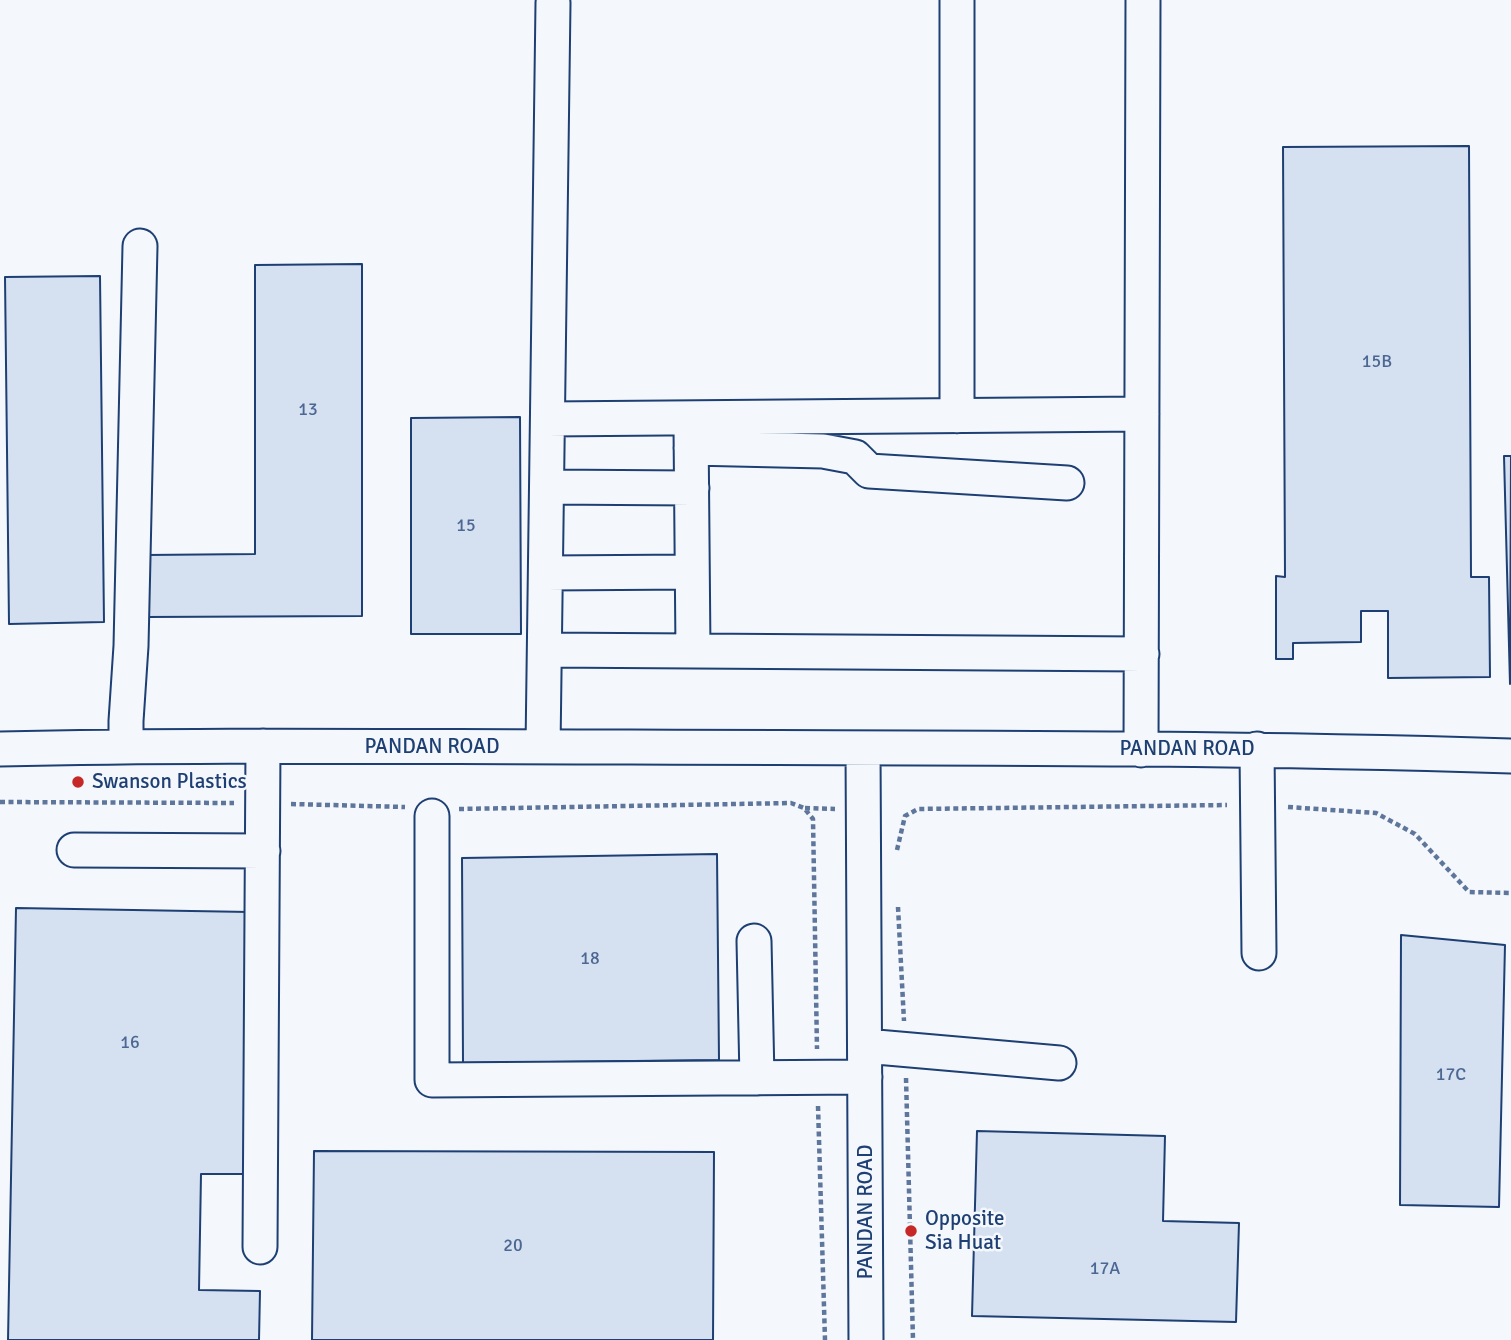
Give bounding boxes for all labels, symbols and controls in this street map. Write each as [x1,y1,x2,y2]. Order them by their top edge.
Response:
house number: 15B [1362,351,1392,373]
house number: 13 [298,399,318,421]
house number: 15 [456,515,476,537]
street label: PANDAN ROAD [364,734,500,760]
street label: PANDAN ROAD [1119,736,1255,762]
place label: Swanson Plastics [92,769,247,795]
marker: Swanson Plastics [70,774,86,790]
house number: 18 [580,948,600,970]
house number: 16 [120,1032,140,1054]
house number: 17C [1436,1064,1466,1086]
street label: PANDAN ROAD [853,1144,879,1280]
place label: Opposite Sia Huat [925,1206,1004,1256]
marker: Opposite Sia Huat [903,1223,919,1239]
house number: 20 [503,1235,523,1257]
house number: 17A [1090,1258,1120,1280]

